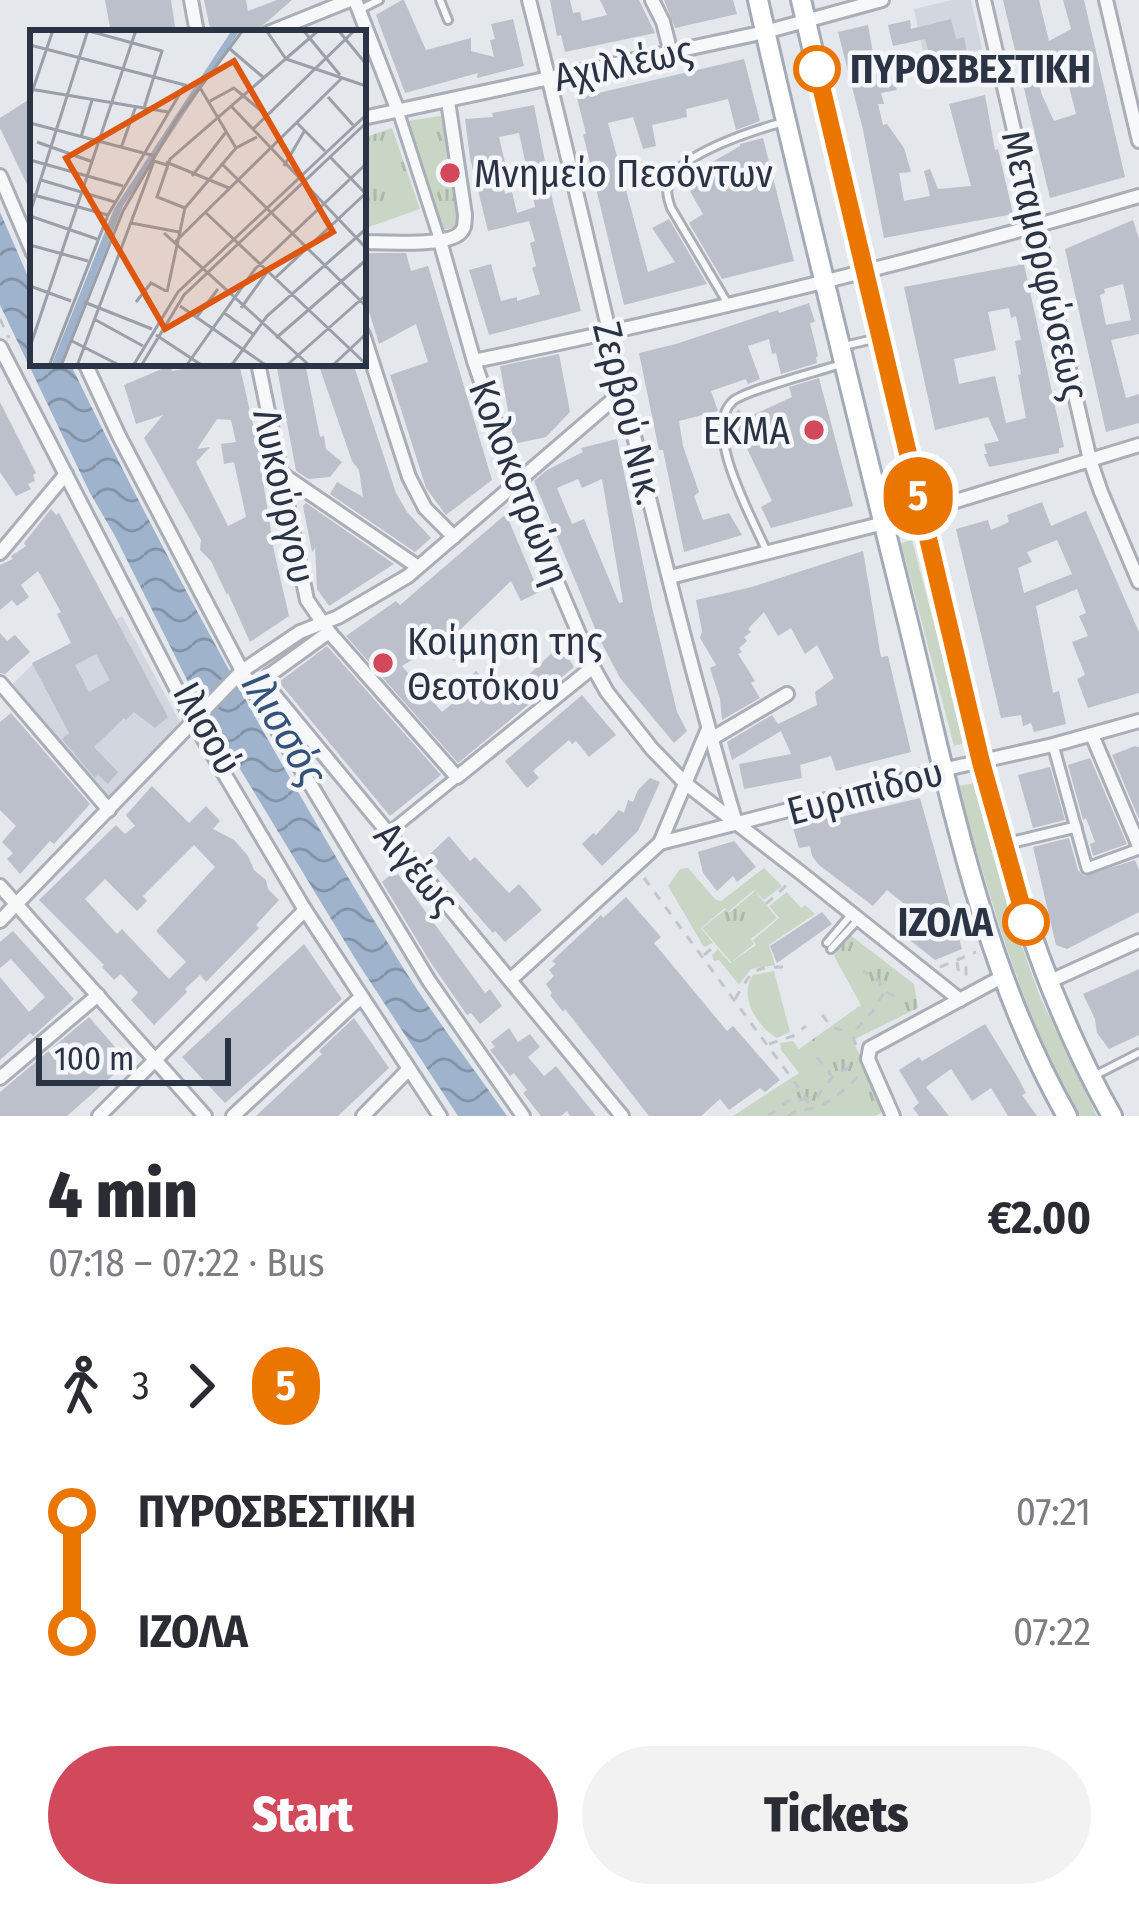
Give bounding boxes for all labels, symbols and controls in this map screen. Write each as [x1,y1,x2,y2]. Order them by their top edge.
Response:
street label: Αχιλλέως [550,27,697,101]
inset map [30,30,366,366]
marker: ΠΥΡΟΣΒΕΣΤΙΚΗ [795,47,839,91]
place label: ΠΥΡΟΣΒΕΣΤΙΚΗ [850,47,1091,93]
street label: Μεταμορφώσεως [992,126,1098,404]
place label: Μνημείο Πεσόντων [474,151,773,197]
marker: Μνημείο Πεσόντων [437,160,463,186]
street label: Ζερβού Νικ. [583,317,673,509]
street label: Κολοκοτρώνη [459,373,579,591]
street label: Λυκούργου [243,405,325,588]
place label: ΕΚΜΑ [703,408,790,454]
marker: ΕΚΜΑ [801,417,827,443]
line badge: 5 [879,457,957,535]
text: 5 [908,471,928,521]
place label: Κοίμηση της Θεοτόκου [407,619,602,710]
marker: Κοίμηση της Θεοτόκου [370,650,396,676]
water label: Ιλισσός [231,663,338,796]
street label: Ιλισού [163,674,251,783]
street label: Ευριπίδου [782,749,948,835]
street label: Αιγέως [364,813,468,924]
place label: ΙΖΟΛΑ [898,900,994,946]
marker: ΙΖΟΛΑ [1004,900,1048,944]
scale bar [36,1032,231,1085]
text: 100 m [54,1039,134,1079]
text: 4 min [48,1155,198,1234]
text: €2.00 [988,1191,1091,1245]
text: 07:18 – 07:22 · Bus [48,1240,325,1286]
icon: walk [48,1353,114,1419]
icon: forward [168,1353,234,1419]
text: 5 [276,1361,296,1411]
text: 3 [132,1363,150,1409]
text: ΠΥΡΟΣΒΕΣΤΙΚΗ [138,1485,416,1539]
text: 07:21 [1016,1489,1091,1535]
text: ΙΖΟΛΑ [138,1605,248,1659]
text: 07:22 [1013,1609,1091,1655]
button: Start [48,1746,558,1884]
button: Tickets [582,1746,1091,1884]

